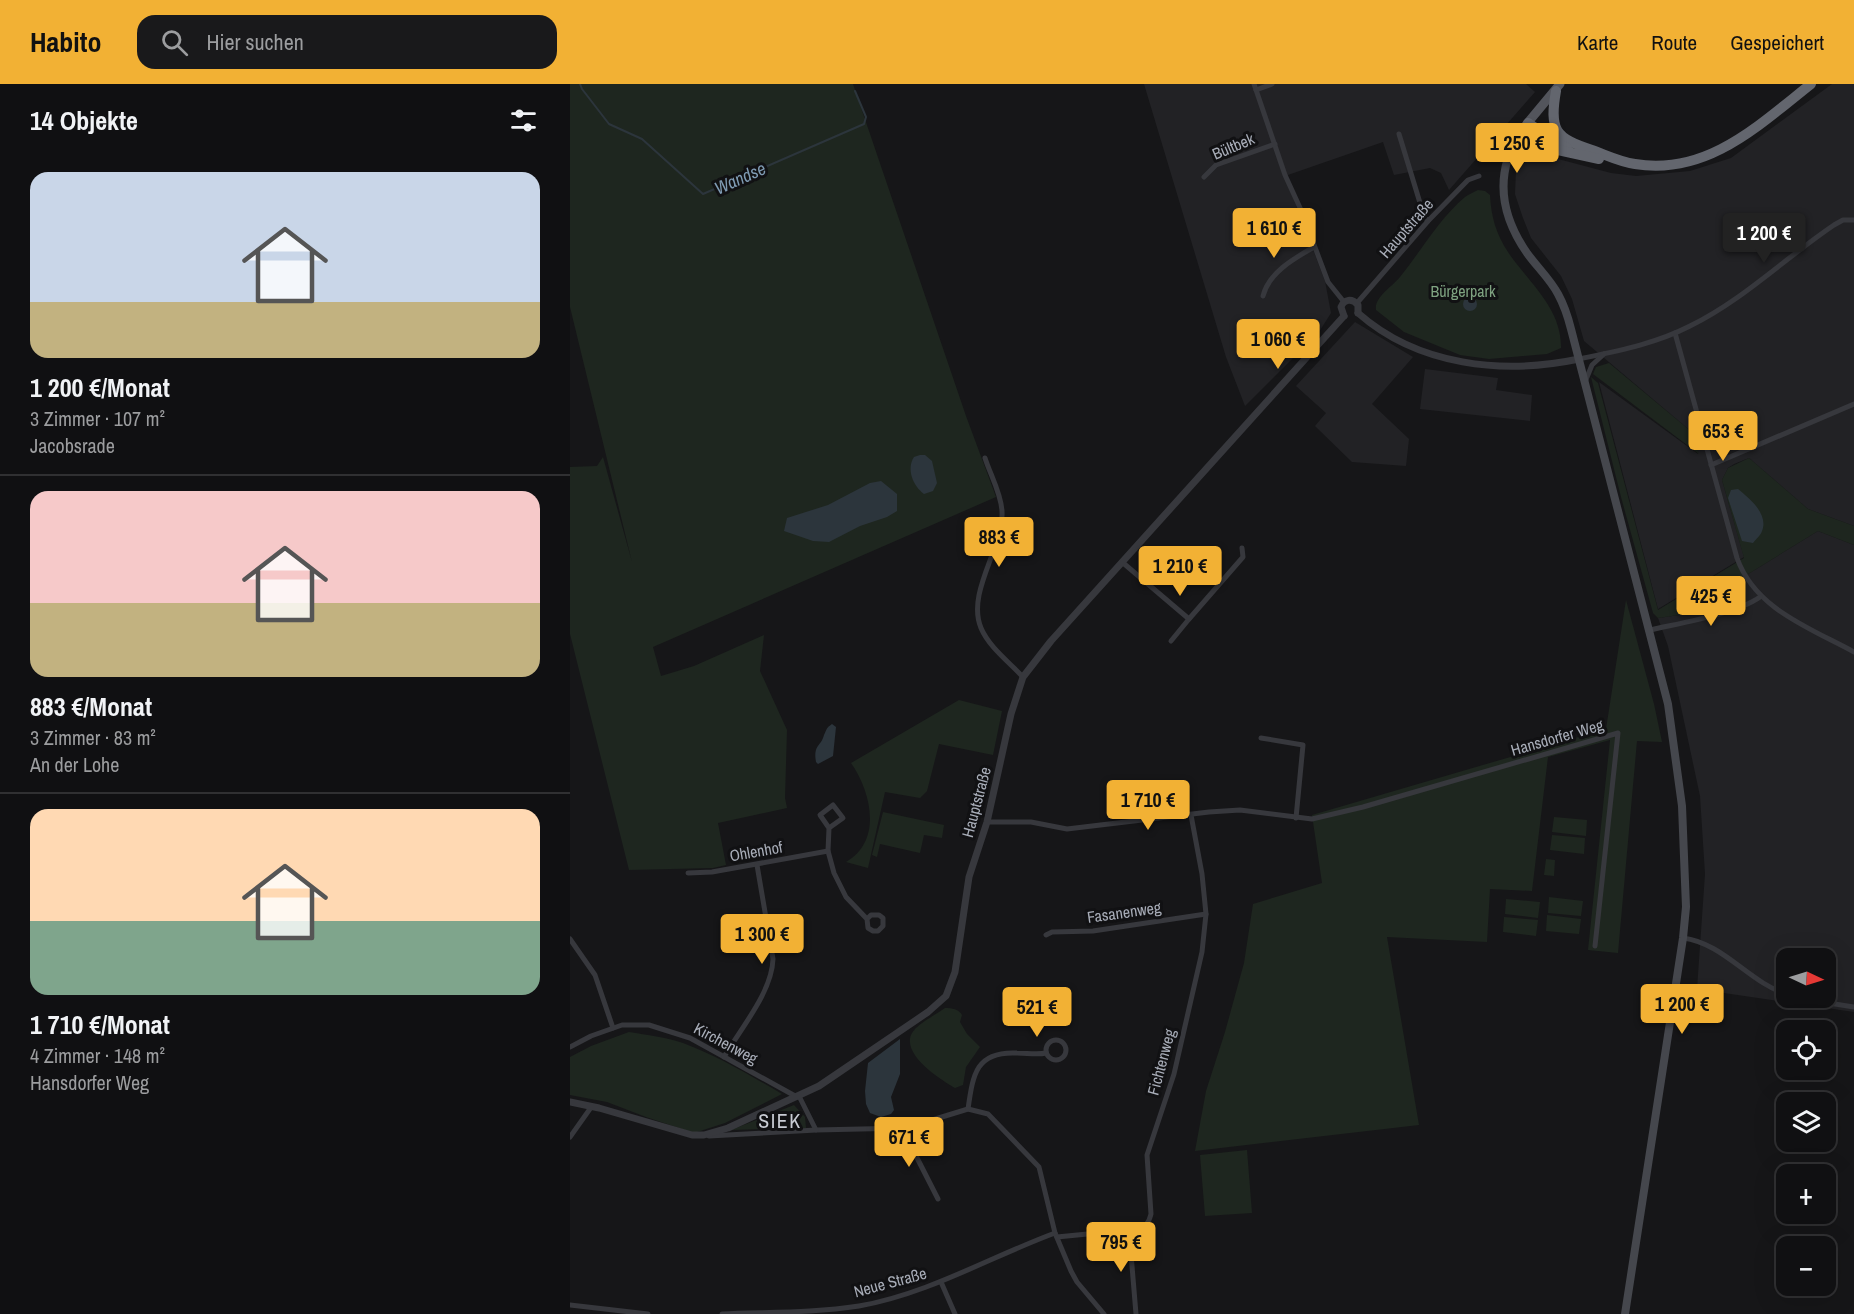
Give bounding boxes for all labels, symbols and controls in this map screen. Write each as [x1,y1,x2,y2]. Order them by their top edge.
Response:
search box [137,15,557,69]
text: Habito [30,23,101,61]
icon: search [158,26,191,59]
text: Hier suchen [206,27,304,57]
text: Karte [1577,28,1618,57]
text: Route [1651,28,1697,57]
text: Gespeichert [1730,28,1824,57]
text: 14 Objekte [30,103,138,138]
icon: filters [507,104,540,137]
pin: 1 250 € [1462,123,1572,174]
street label: Bültbek [1209,127,1258,165]
text: 1 250 € [1490,129,1544,156]
water label: Wandse [710,156,770,200]
street label: Hauptstraße [1374,194,1438,262]
pin: 1 610 € [1219,208,1329,259]
icon: home [231,211,339,319]
pin: 1 200 € [1709,213,1819,264]
text: 1 610 € [1247,214,1301,241]
text: 1 200 € [1737,219,1791,246]
park label: Bürgerpark [1431,280,1496,302]
pin: 1 060 € [1223,319,1333,370]
text: 1 060 € [1251,325,1305,352]
text: 1 200 €/Monat [30,370,170,405]
text: 3 Zimmer · 107 m² [30,405,165,432]
pin: 653 € [1681,411,1765,462]
text: 653 € [1702,417,1744,444]
text: Jacobsrade [30,432,115,459]
pin: 883 € [957,517,1041,568]
text: 883 € [978,523,1020,550]
icon: home [231,530,339,638]
pin: 1 210 € [1125,546,1235,597]
text: 1 210 € [1153,552,1207,579]
pin: 425 € [1669,576,1753,627]
text: 425 € [1690,582,1732,609]
text: 883 €/Monat [30,689,152,724]
street label: Hansdorfer Weg [1508,713,1607,761]
text: 3 Zimmer · 83 m² [30,724,156,751]
text: An der Lohe [30,751,119,778]
street label: Hauptstraße [956,764,996,840]
pin: 1 710 € [1093,780,1203,831]
text: 1 710 € [1121,786,1175,813]
street label: Ohlenhof [728,835,784,866]
icon: home [231,848,339,956]
street label: Fasanenweg [1086,896,1163,928]
pin: 1 300 € [707,914,817,965]
text: 1 300 € [735,920,789,947]
north arrow [1776,948,1836,1008]
map controls [1776,948,1836,1296]
pin: 1 200 € [1627,984,1737,1035]
pin: 521 € [995,987,1079,1038]
text: 1 200 € [1655,990,1709,1017]
text: 521 € [1016,993,1058,1020]
text: 1 710 €/Monat [30,1007,170,1042]
street label: Kirchenweg [690,1017,762,1069]
button: locate [1776,1020,1836,1080]
street label: Fichtenweg [1142,1026,1181,1098]
text: 4 Zimmer · 148 m² [30,1042,165,1069]
text: Hansdorfer Weg [30,1069,149,1096]
button: layers [1776,1092,1836,1152]
district label: SIEK [758,1107,802,1134]
pin: 671 € [867,1117,951,1168]
text: 671 € [888,1123,930,1150]
button: + [1776,1164,1836,1224]
pin: 795 € [1079,1222,1163,1273]
text: 795 € [1100,1228,1142,1255]
button: − [1776,1236,1836,1296]
street label: Neue Straße [851,1262,929,1302]

